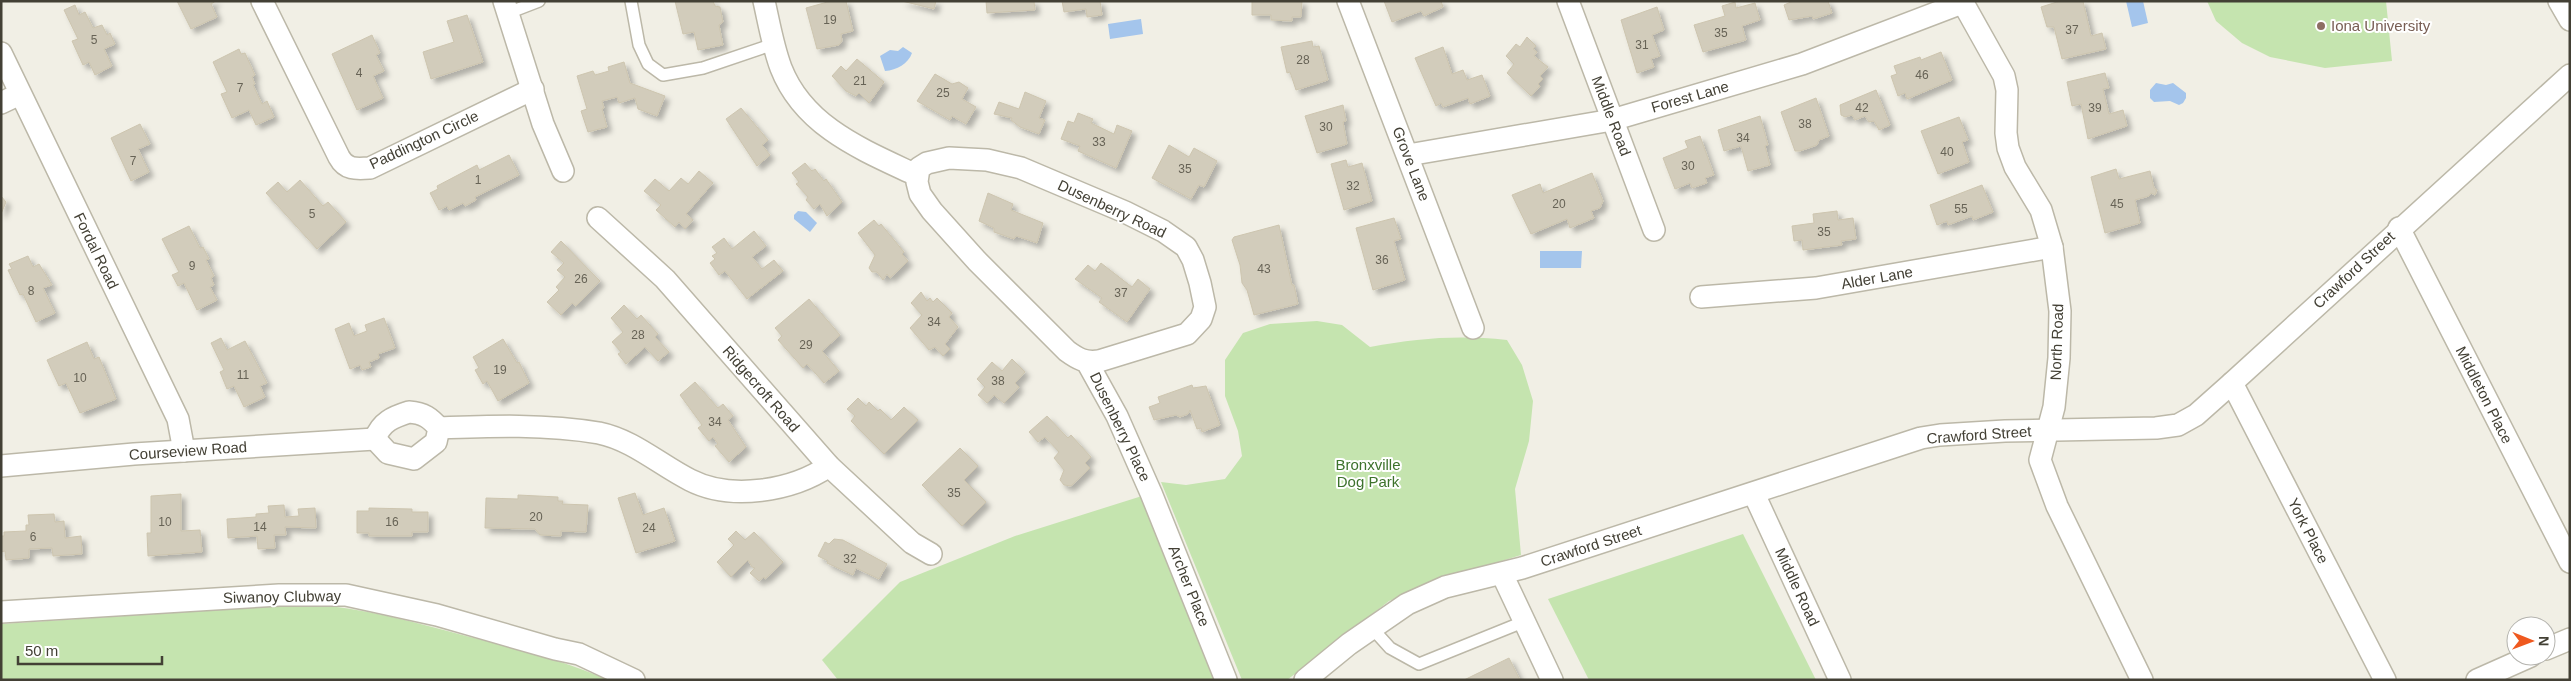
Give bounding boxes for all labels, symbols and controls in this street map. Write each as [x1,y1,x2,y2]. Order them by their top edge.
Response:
house number: 19 [823,13,837,27]
place label: Iona University [2331,17,2431,34]
marker: Iona University [2315,20,2327,32]
house number: 37 [2065,23,2079,37]
house number: 35 [1714,26,1728,40]
house number: 5 [91,33,98,47]
house number: 31 [1635,38,1649,52]
house number: 28 [1296,53,1310,67]
house number: 4 [356,66,363,80]
house number: 46 [1915,68,1929,82]
street label: Middle Road [1588,73,1634,158]
house number: 21 [853,74,867,88]
street label: Forest Lane [1649,77,1731,116]
house number: 7 [237,81,244,95]
house number: 25 [936,86,950,100]
house number: 42 [1855,101,1869,115]
house number: 39 [2088,101,2102,115]
street label: Paddington Circle [367,107,481,172]
house number: 38 [1798,117,1812,131]
house number: 30 [1319,120,1333,134]
street label: Grove Lane [1389,124,1433,203]
house number: 34 [1736,131,1750,145]
house number: 33 [1092,135,1106,149]
house number: 40 [1940,145,1954,159]
house number: 7 [130,154,137,168]
house number: 30 [1681,159,1695,173]
house number: 35 [1178,162,1192,176]
house number: 1 [475,173,482,187]
street label: Dusenberry Road [1055,176,1169,241]
house number: 32 [1346,179,1360,193]
house number: 20 [1552,197,1566,211]
house number: 45 [2110,197,2124,211]
house number: 55 [1954,202,1968,216]
house number: 5 [309,207,316,221]
street label: Fordal Road [71,210,122,292]
house number: 35 [1817,225,1831,239]
street label: Crawford Street [2309,227,2398,312]
house number: 36 [1375,253,1389,267]
house number: 9 [189,259,196,273]
house number: 43 [1257,262,1271,276]
street label: Alder Lane [1840,263,1914,292]
house number: 26 [574,272,588,286]
house number: 8 [28,284,35,298]
house number: 37 [1114,286,1128,300]
street label: North Road [2047,303,2066,381]
house number: 34 [927,315,941,329]
house number: 28 [631,328,645,342]
house number: 29 [799,338,813,352]
street label: Ridgecroft Road [719,342,803,435]
street label: Middleton Place [2453,343,2516,446]
house number: 19 [493,363,507,377]
house number: 11 [237,368,250,382]
street label: Dusenberry Place [1087,369,1154,484]
house number: 10 [73,371,87,385]
house number: 38 [991,374,1005,388]
house number: 34 [708,415,722,429]
street label: Crawford Street [1926,422,2033,447]
street label: Courseview Road [128,438,248,463]
park label: Bronxville Dog Park [1335,456,1401,490]
house number: 35 [947,486,961,500]
street label: York Place [2285,495,2332,566]
house number: 20 [529,510,543,524]
house number: 10 [158,515,172,529]
house number: 16 [385,515,399,529]
house number: 14 [253,520,267,534]
house number: 24 [642,521,656,535]
street label: Crawford Street [1538,521,1644,570]
house number: 6 [30,530,37,544]
street label: Archer Place [1165,543,1213,629]
street label: Middle Road [1772,545,1823,629]
house number: 32 [843,552,857,566]
street label: Siwanoy Clubway [223,587,342,606]
north arrow [2506,616,2556,666]
scale bar [18,634,161,666]
text: N [2536,636,2552,646]
text: 50 m [25,642,58,659]

